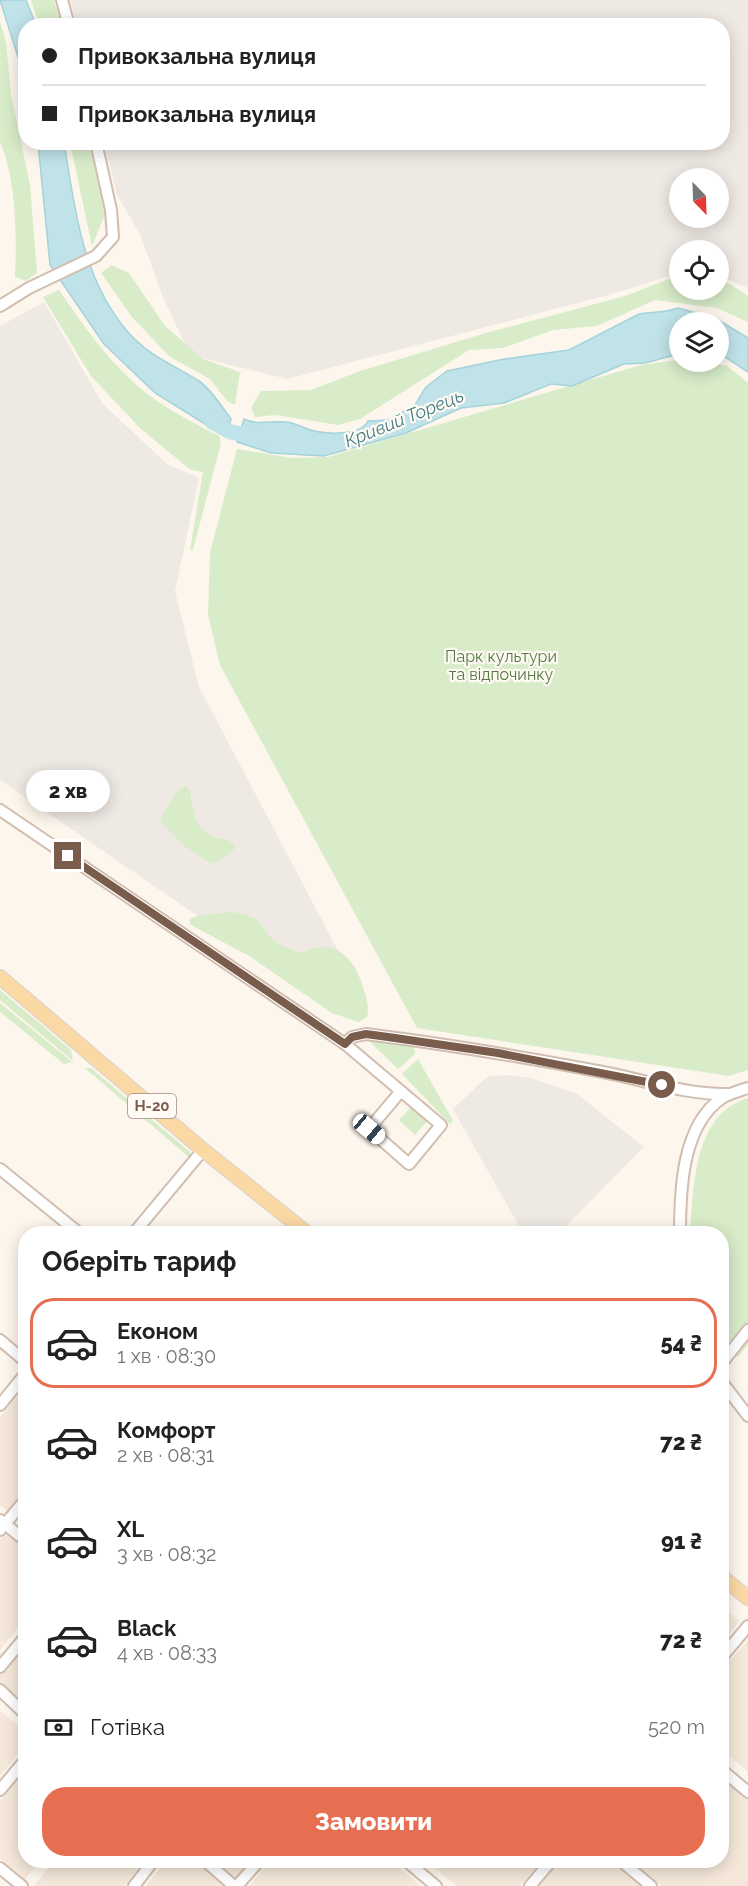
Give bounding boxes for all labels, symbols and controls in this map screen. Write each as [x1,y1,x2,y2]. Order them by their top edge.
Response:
text: Привокзальна вулиця [78,43,316,69]
text: Привокзальна вулиця [78,101,316,127]
north arrow [669,168,729,228]
map controls [669,168,729,372]
button: locate [669,240,729,300]
button: layers [669,312,729,372]
water label: Кривий Торець [341,385,467,451]
park label: Парк культури та відпочинку [445,647,557,684]
callout: 2 хв [26,769,110,811]
text: 2 хв [49,779,87,803]
route end [54,842,81,869]
route start [648,1071,675,1098]
road number: Н-20 [128,1094,176,1118]
car [349,1111,389,1147]
text: Оберіть тариф [42,1246,236,1277]
icon: car [45,1316,99,1370]
text: Економ [117,1318,198,1344]
text: 54 ₴ [660,1330,702,1356]
text: 1 хв · 08:30 [117,1344,216,1368]
icon: car [45,1415,99,1469]
text: Комфорт [117,1417,215,1443]
text: 72 ₴ [660,1429,702,1455]
text: 2 хв · 08:31 [117,1443,214,1467]
icon: car [45,1514,99,1568]
text: XL [117,1516,144,1542]
text: 91 ₴ [661,1528,702,1554]
text: 3 хв · 08:32 [117,1542,217,1566]
icon: car [45,1613,99,1667]
text: Black [117,1615,176,1641]
text: 72 ₴ [660,1627,702,1653]
text: 4 хв · 08:33 [117,1641,217,1665]
icon: cash [42,1711,75,1744]
text: Готівка [90,1714,165,1740]
text: 520 m [648,1715,705,1739]
button: Замовити [42,1787,705,1856]

